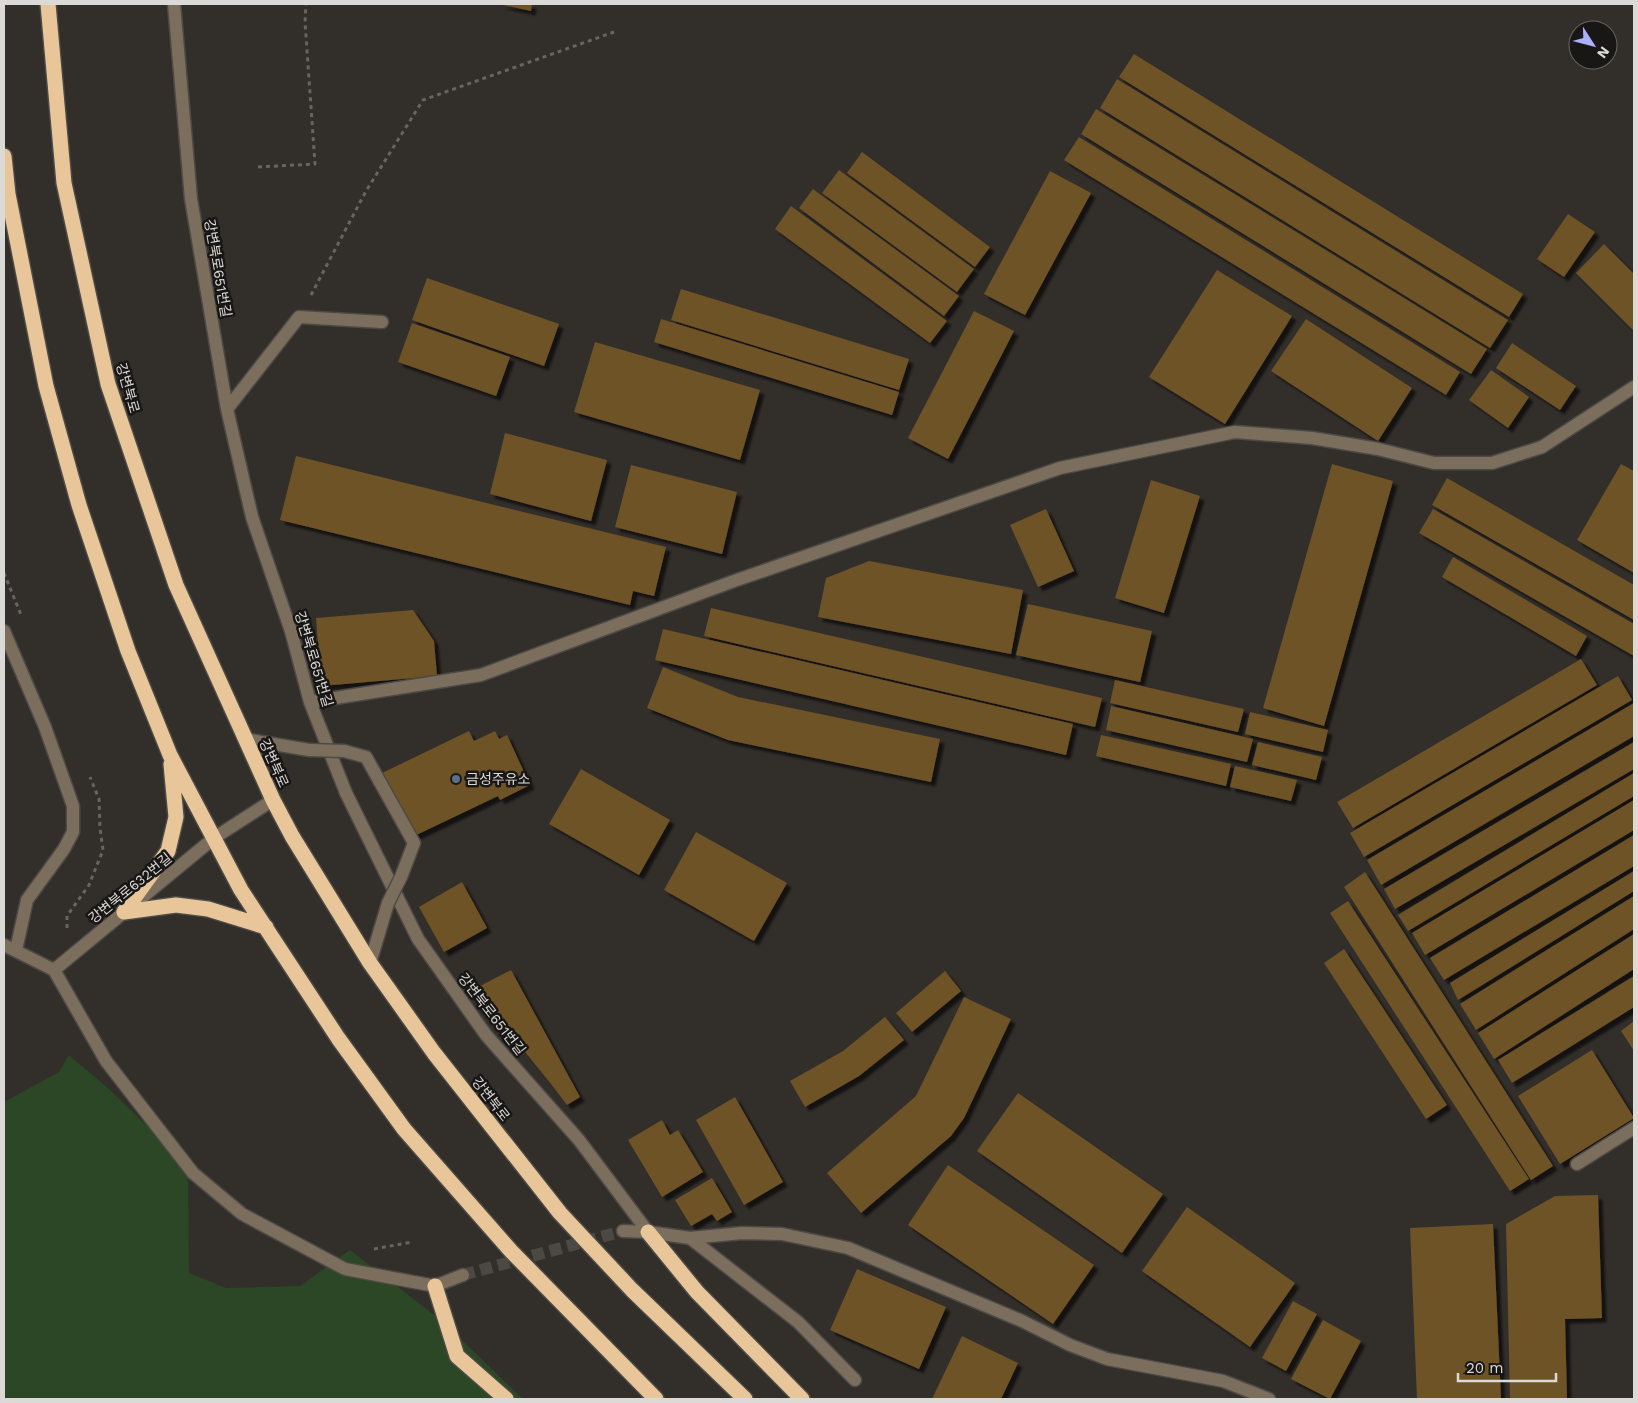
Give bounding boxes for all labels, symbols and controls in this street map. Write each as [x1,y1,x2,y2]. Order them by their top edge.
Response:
north arrow [1568,20,1618,70]
text: N [1594,44,1613,62]
street label: 강변북로651번길 [201,218,235,318]
street label: 강변북로 [113,361,143,415]
street label: 강변북로651번길 [292,609,336,709]
street label: 강변북로 [256,736,292,790]
place label: 금성주유소 [466,771,531,787]
marker: 금성주유소 [450,773,462,785]
street label: 강변북로632번길 [85,850,175,926]
street label: 강변북로651번길 [455,970,529,1058]
street label: 강변북로 [469,1074,513,1124]
scale bar [1458,1350,1556,1382]
text: 20 m [1466,1359,1504,1377]

